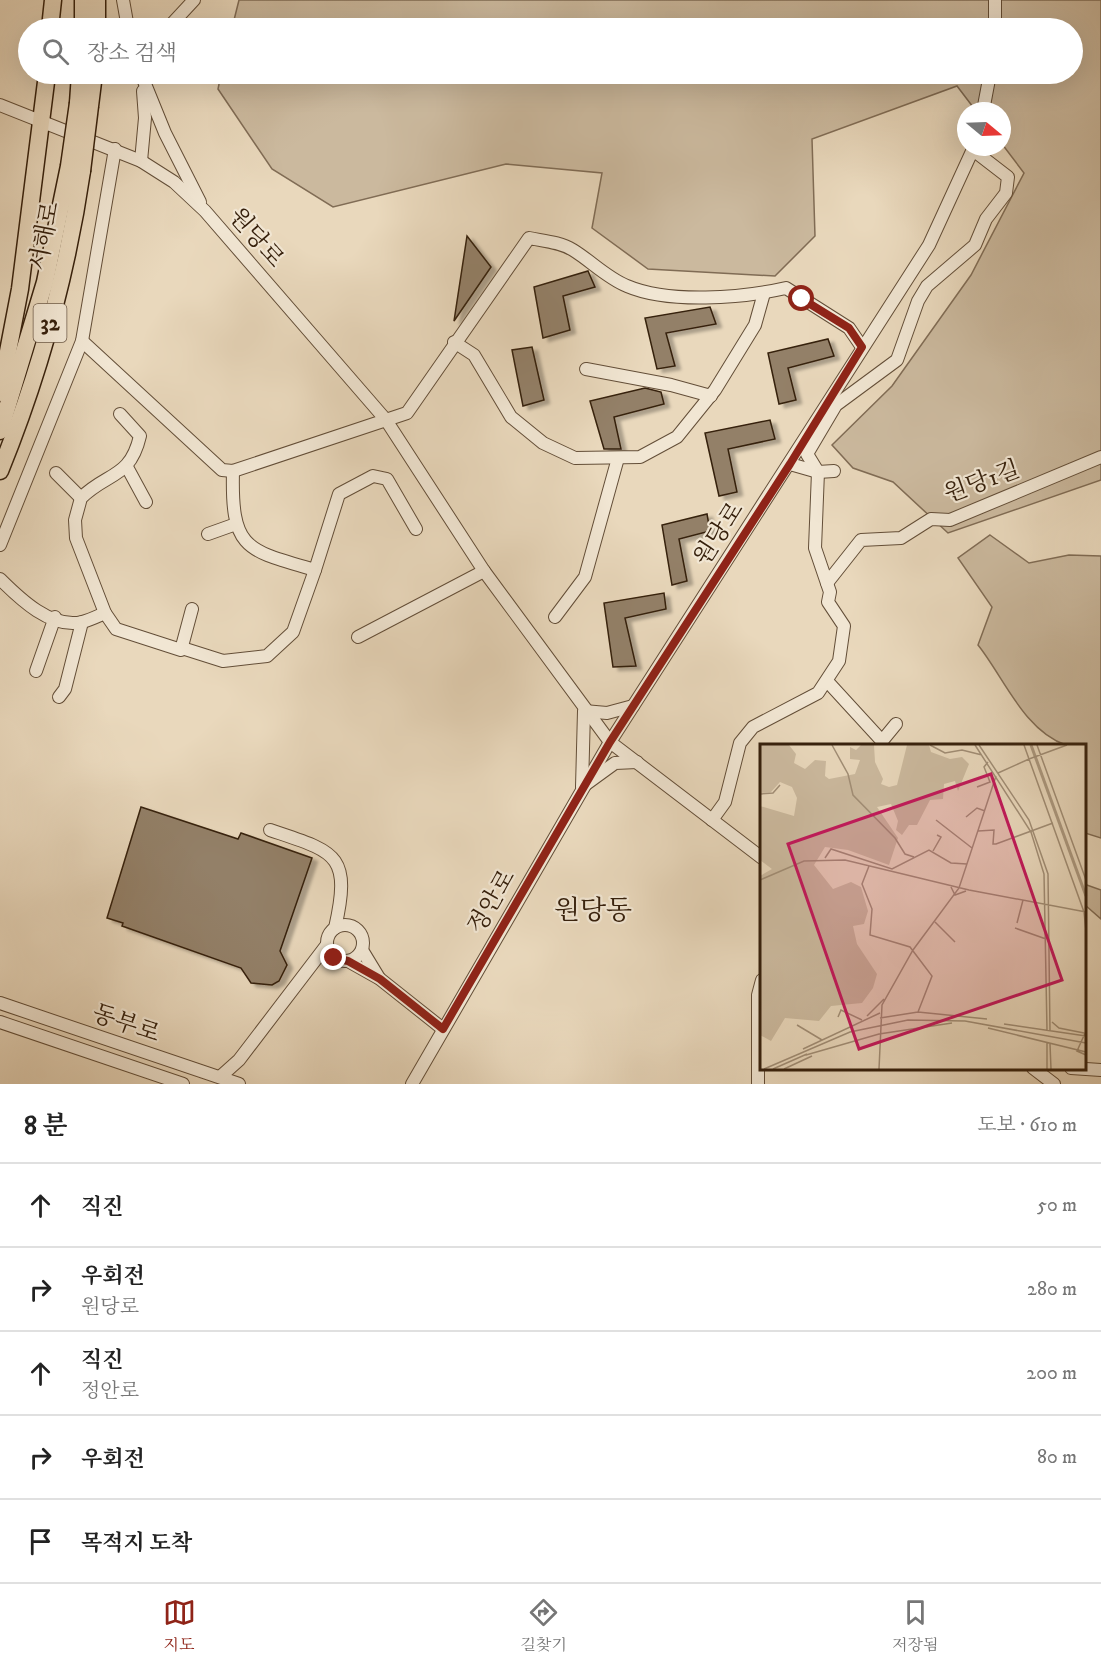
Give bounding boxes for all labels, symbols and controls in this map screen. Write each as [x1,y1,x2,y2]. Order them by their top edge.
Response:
search box [18,18,1083,84]
icon: search [39,35,72,68]
text: 장소 검색 [87,40,177,67]
north arrow [957,102,1011,156]
street label: 서해로 [24,199,66,273]
street label: 원당로 [222,202,290,274]
route start [788,285,814,311]
road number: 32 [34,304,66,342]
street label: 원당1길 [940,455,1024,509]
street label: 원당로 [687,497,751,571]
inset map [760,744,1086,1069]
street label: 정안로 [462,864,522,940]
district label: 원당동 [554,894,632,928]
route end [320,944,346,970]
street label: 동부로 [88,998,164,1050]
text: 8 분 [24,1110,68,1143]
text: 도보 · 610 m [977,1113,1077,1138]
icon: ahead [24,1189,57,1222]
text: 50 m [1037,1193,1077,1218]
text: 직진 [81,1194,124,1221]
text: 우회전 [81,1263,145,1290]
icon: right [24,1273,57,1306]
text: 280 m [1027,1277,1077,1302]
text: 원당로 [81,1295,139,1320]
text: 직진 [81,1347,124,1374]
icon: ahead [24,1357,57,1390]
text: 200 m [1026,1361,1077,1386]
text: 정안로 [81,1379,139,1404]
icon: right [24,1441,57,1474]
text: 80 m [1037,1445,1077,1470]
text: 우회전 [81,1446,145,1473]
icon: arrive [24,1525,57,1558]
text: 목적지 도착 [81,1530,192,1557]
tab: 지도 [163,1596,196,1655]
tab: 길찾기 [521,1596,567,1655]
tab: 저장됨 [892,1596,938,1655]

